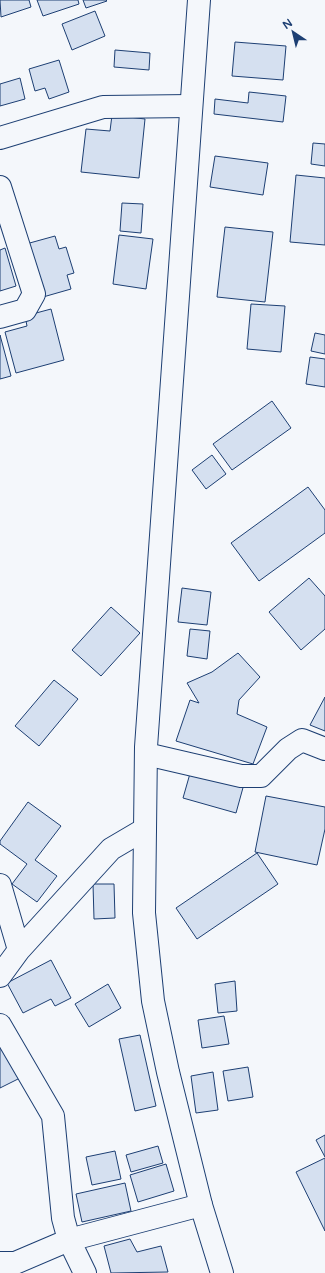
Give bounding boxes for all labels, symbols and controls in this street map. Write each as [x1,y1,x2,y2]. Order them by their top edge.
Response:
north arrow [273,12,313,52]
text: N [280,16,295,32]

